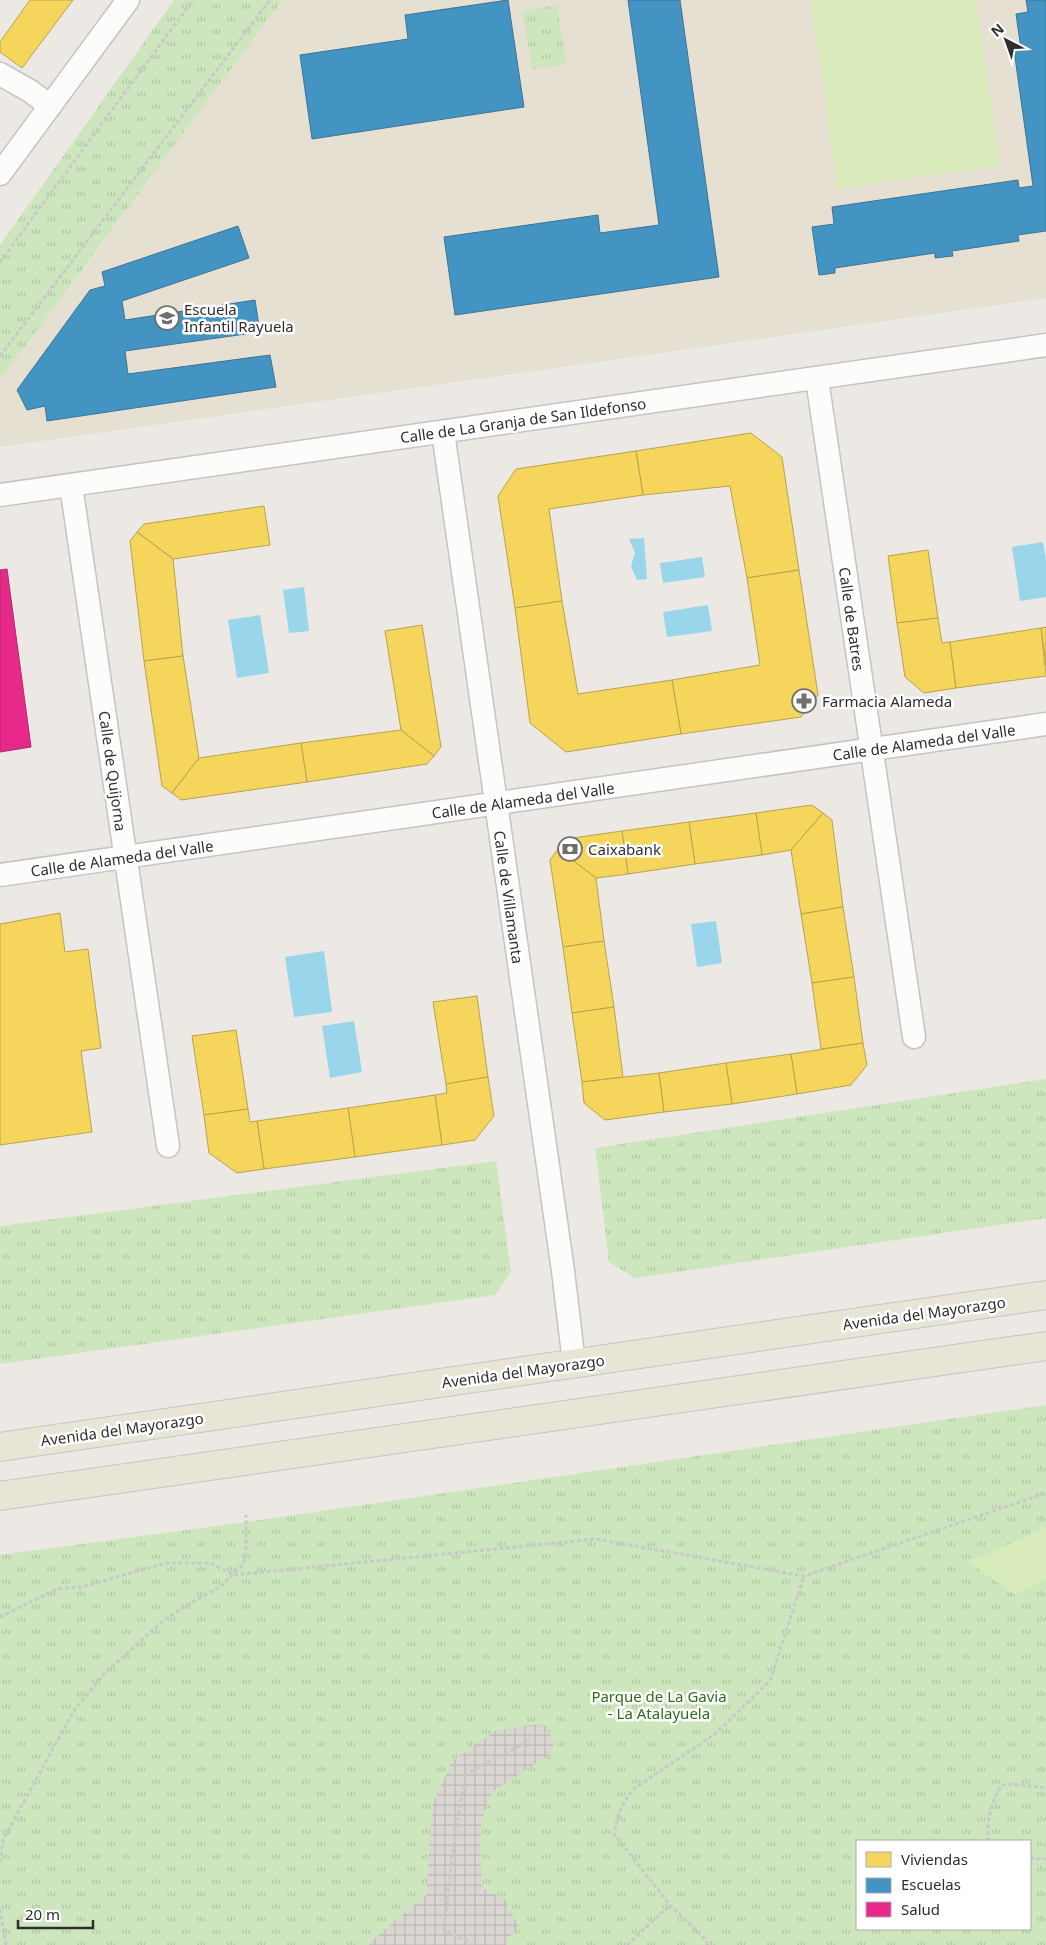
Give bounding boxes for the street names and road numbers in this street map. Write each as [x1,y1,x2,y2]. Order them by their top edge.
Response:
street label: Calle de La Granja de San Ildefonso [399,393,647,447]
street label: Calle de Batres [835,566,869,672]
street label: Calle de Quijorna [95,710,131,832]
street label: Calle de Alameda del Valle [831,719,1017,765]
street label: Calle de Alameda del Valle [430,777,616,823]
street label: Calle de Villamanta [490,829,528,965]
street label: Calle de Alameda del Valle [29,835,215,881]
street label: Avenida del Mayorazgo [841,1292,1007,1334]
street label: Avenida del Mayorazgo [440,1350,606,1392]
street label: Avenida del Mayorazgo [39,1408,205,1450]

